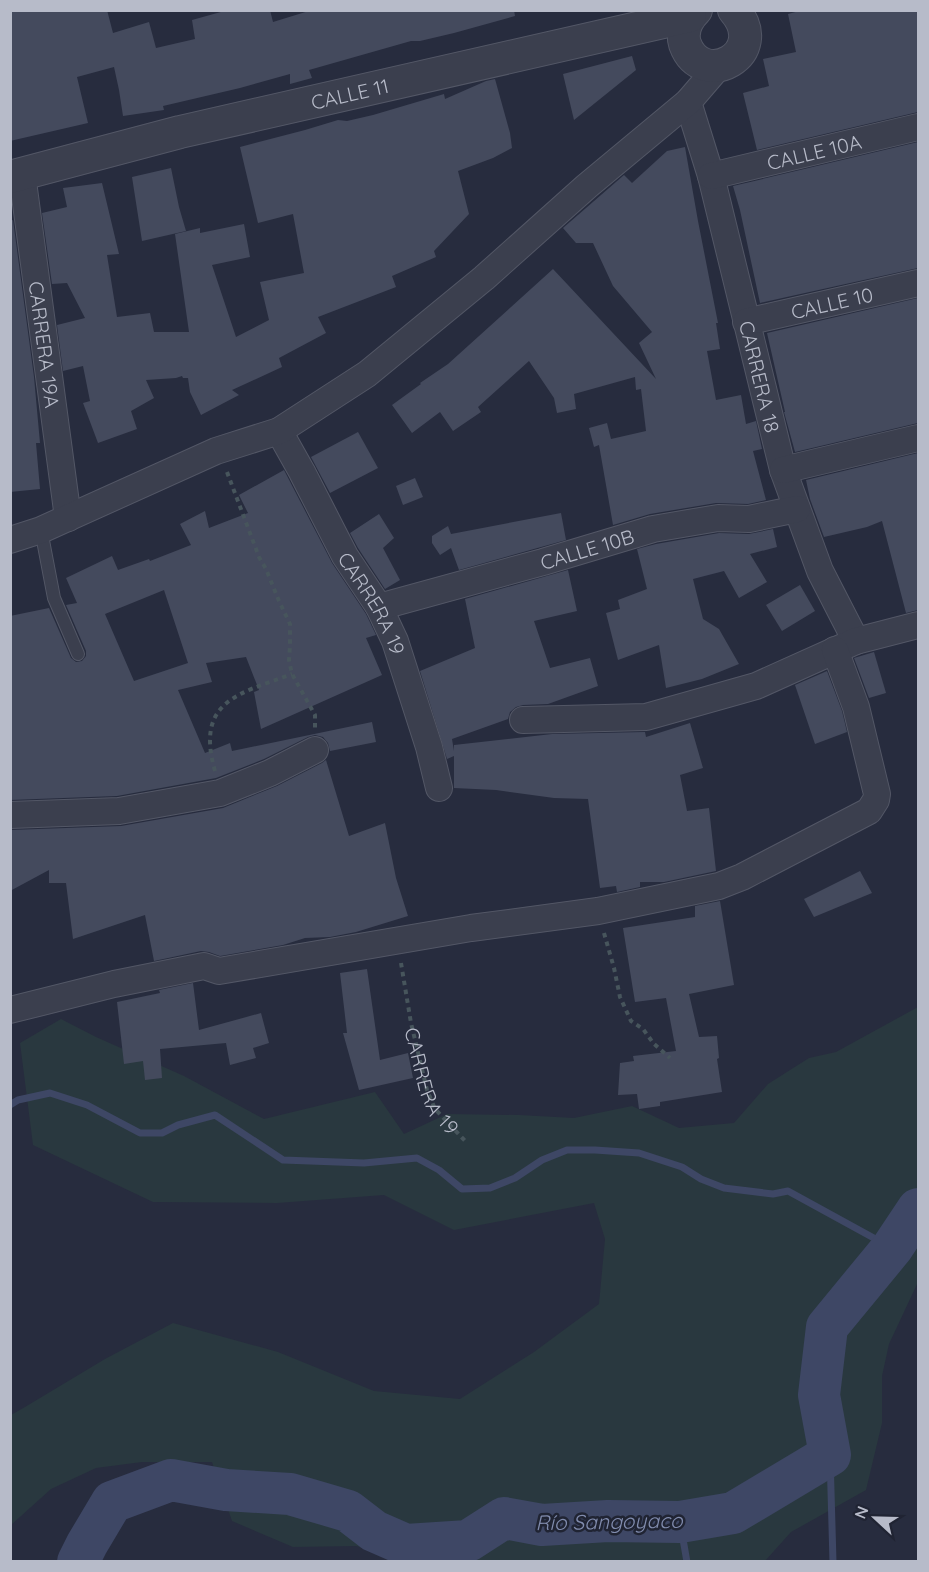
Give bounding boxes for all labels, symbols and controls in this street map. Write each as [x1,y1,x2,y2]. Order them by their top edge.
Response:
street label: CALLE 11 [309,72,391,114]
street label: CALLE 10A [764,128,864,175]
street label: CARRERA 19A [24,280,66,409]
street label: CALLE 10 [788,281,875,324]
street label: CARRERA 18 [734,318,786,435]
street label: CALLE 10B [537,523,637,575]
street label: CARRERA 19 [333,547,411,657]
street label: CARRERA 19 [400,1025,465,1139]
north arrow [845,1488,905,1548]
text: N [850,1503,873,1522]
water label: Río Sangoyaco [535,1507,684,1535]

